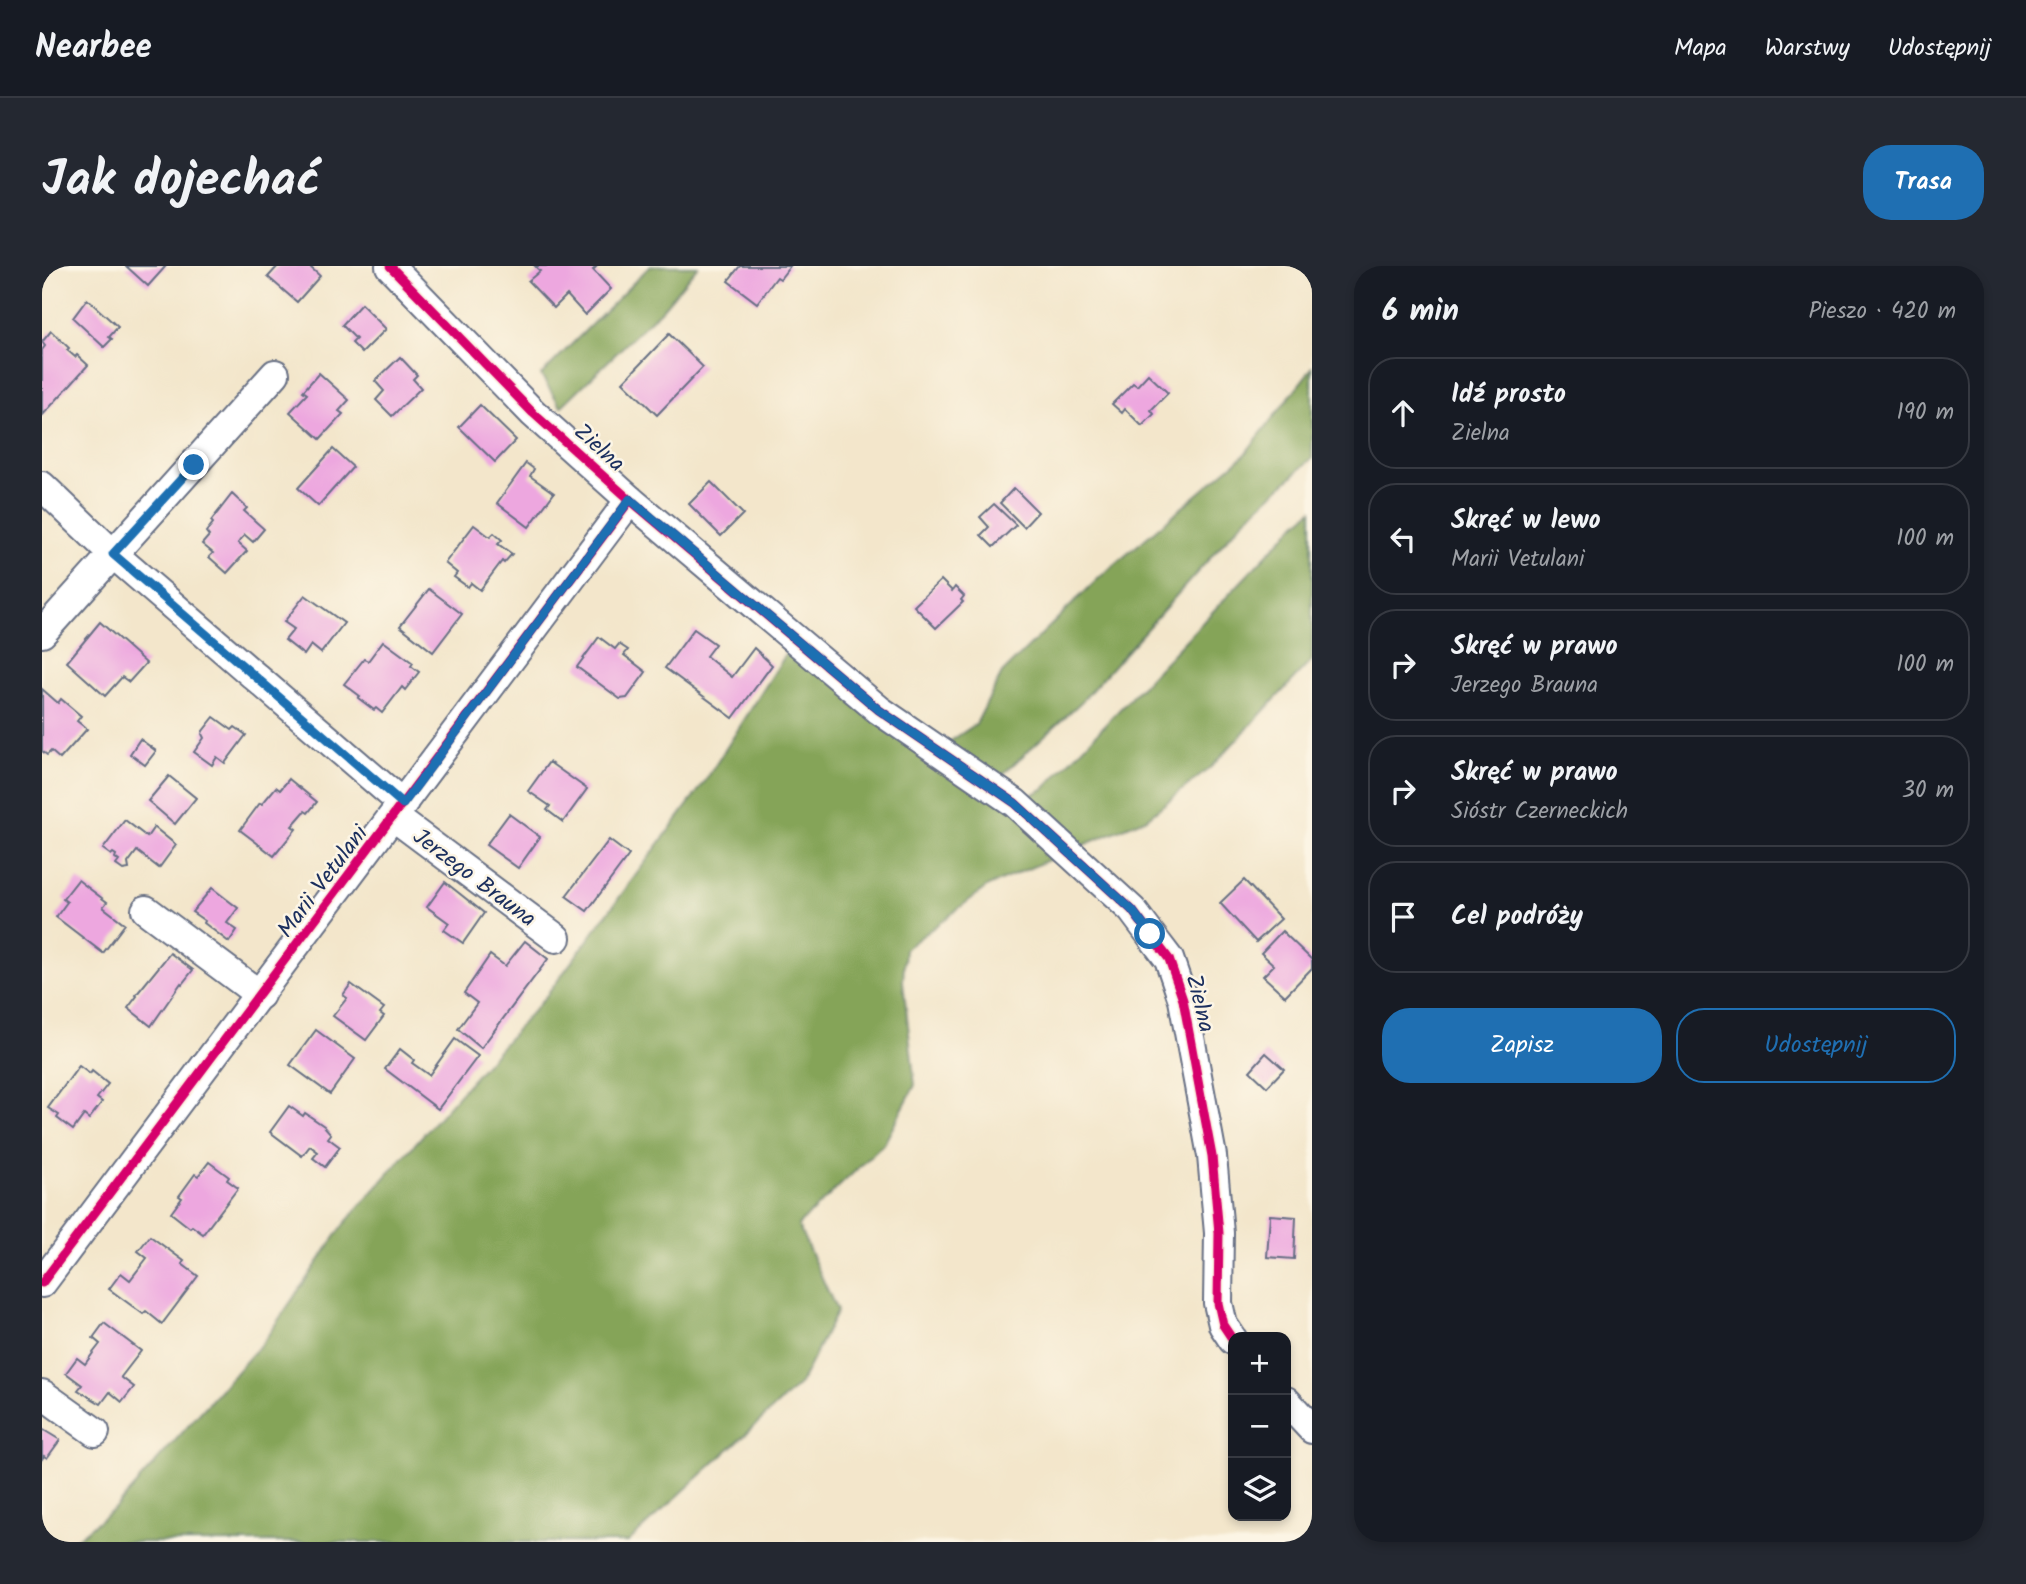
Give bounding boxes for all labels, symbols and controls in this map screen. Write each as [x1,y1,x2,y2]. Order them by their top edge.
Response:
text: Nearbee [35,22,152,75]
text: Mapa [1674,29,1727,68]
text: Warstwy [1765,29,1850,68]
text: Udostępnij [1888,29,1991,68]
text: Jak dojechać [42,143,320,221]
button: Trasa [1863,145,1984,220]
text: 6 min [1382,288,1459,336]
text: Pieszo · 420 m [1808,294,1956,330]
text: Idź prosto [1451,374,1566,416]
icon: ahead [1384,394,1422,432]
text: 190 m [1897,395,1954,431]
street label: Zielna [565,415,633,482]
text: Zielna [1451,416,1510,452]
route end [178,449,209,480]
text: Skręć w lewo [1451,500,1601,542]
icon: left [1384,520,1422,558]
text: 100 m [1896,521,1954,557]
text: Marii Vetulani [1451,542,1584,578]
text: Skręć w prawo [1451,626,1618,668]
icon: right [1384,646,1422,684]
text: 100 m [1896,647,1954,683]
text: Jerzego Brauna [1451,668,1598,704]
text: Skręć w prawo [1451,752,1618,794]
icon: right [1384,772,1422,810]
text: 30 m [1902,773,1954,809]
text: Sióstr Czerneckich [1451,794,1628,830]
street label: Marii Vetulani [269,817,379,946]
street label: Jerzego Brauna [404,820,543,937]
text: Cel podróży [1451,896,1583,938]
icon: arrive [1384,898,1422,936]
route start [1134,918,1165,949]
street label: Zielna [1174,971,1224,1036]
button: Zapisz [1382,1008,1662,1083]
button: Udostępnij [1676,1008,1956,1083]
map controls [1228,1332,1291,1521]
button: + [1228,1332,1291,1395]
button: − [1228,1395,1291,1458]
button: layers [1228,1458,1291,1521]

